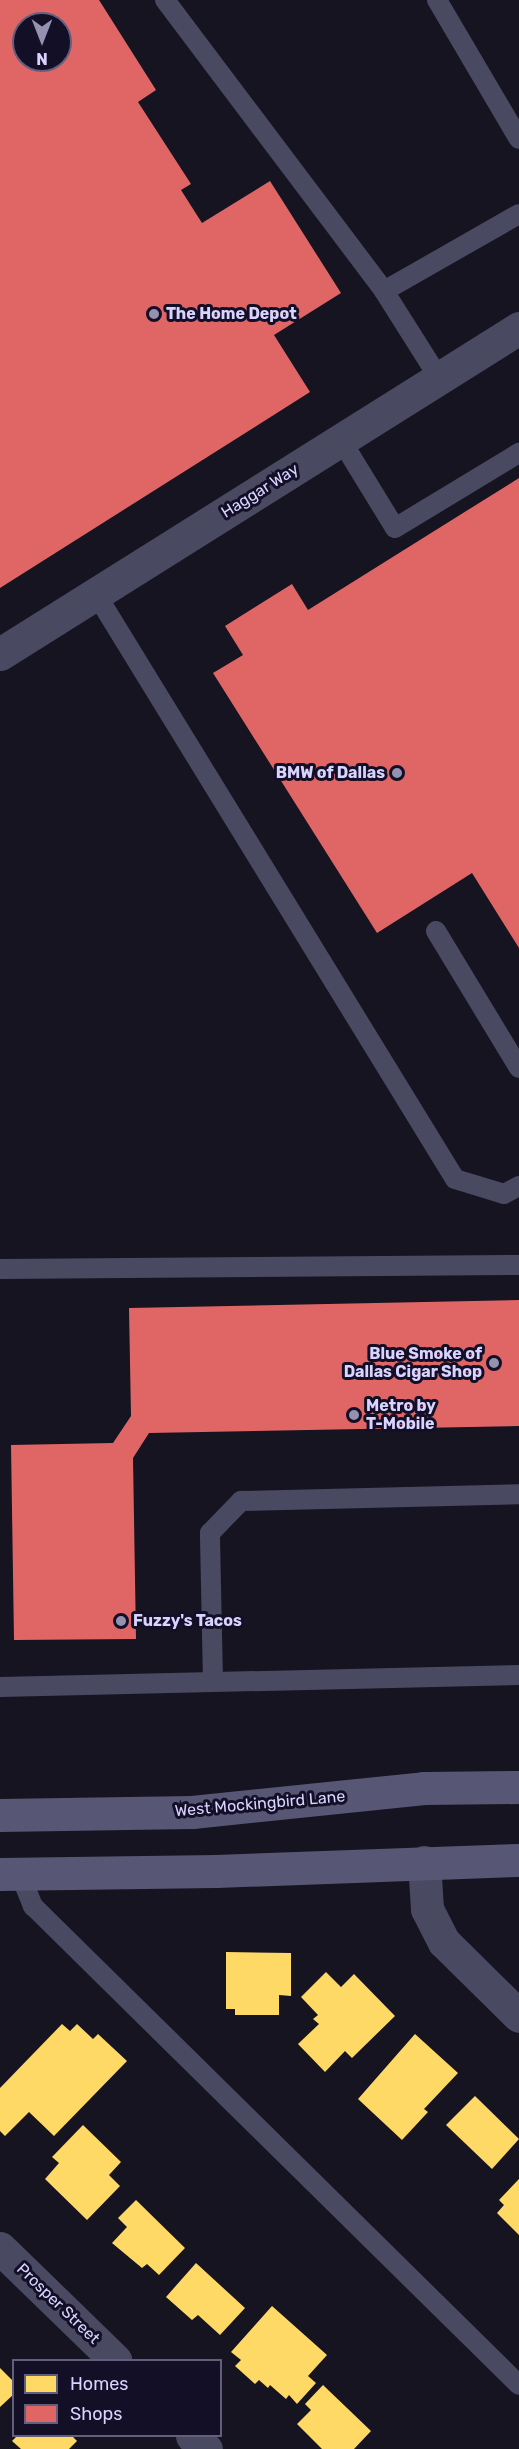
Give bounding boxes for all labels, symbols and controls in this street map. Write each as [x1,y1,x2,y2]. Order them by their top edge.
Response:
north arrow [12,12,72,72]
text: N [36,49,48,68]
place label: The Home Depot [166,304,297,324]
marker: The Home Depot [147,307,161,321]
street label: Haggar Way [218,460,302,522]
place label: BMW of Dallas [275,763,385,783]
marker: BMW of Dallas [390,766,404,780]
place label: Blue Smoke of Dallas Cigar Shop [343,1344,482,1382]
marker: Blue Smoke of Dallas Cigar Shop [487,1356,501,1370]
place label: Metro by T-Mobile [366,1396,436,1434]
marker: Metro by T-Mobile [347,1408,361,1422]
place label: Fuzzy's Tacos [133,1611,242,1631]
marker: Fuzzy's Tacos [114,1614,128,1628]
street label: West Mockingbird Lane [174,1787,346,1821]
street label: Prosper Street [12,2259,104,2349]
legend [12,2359,222,2437]
text: Homes [70,2373,128,2395]
text: Shops [70,2403,122,2425]

